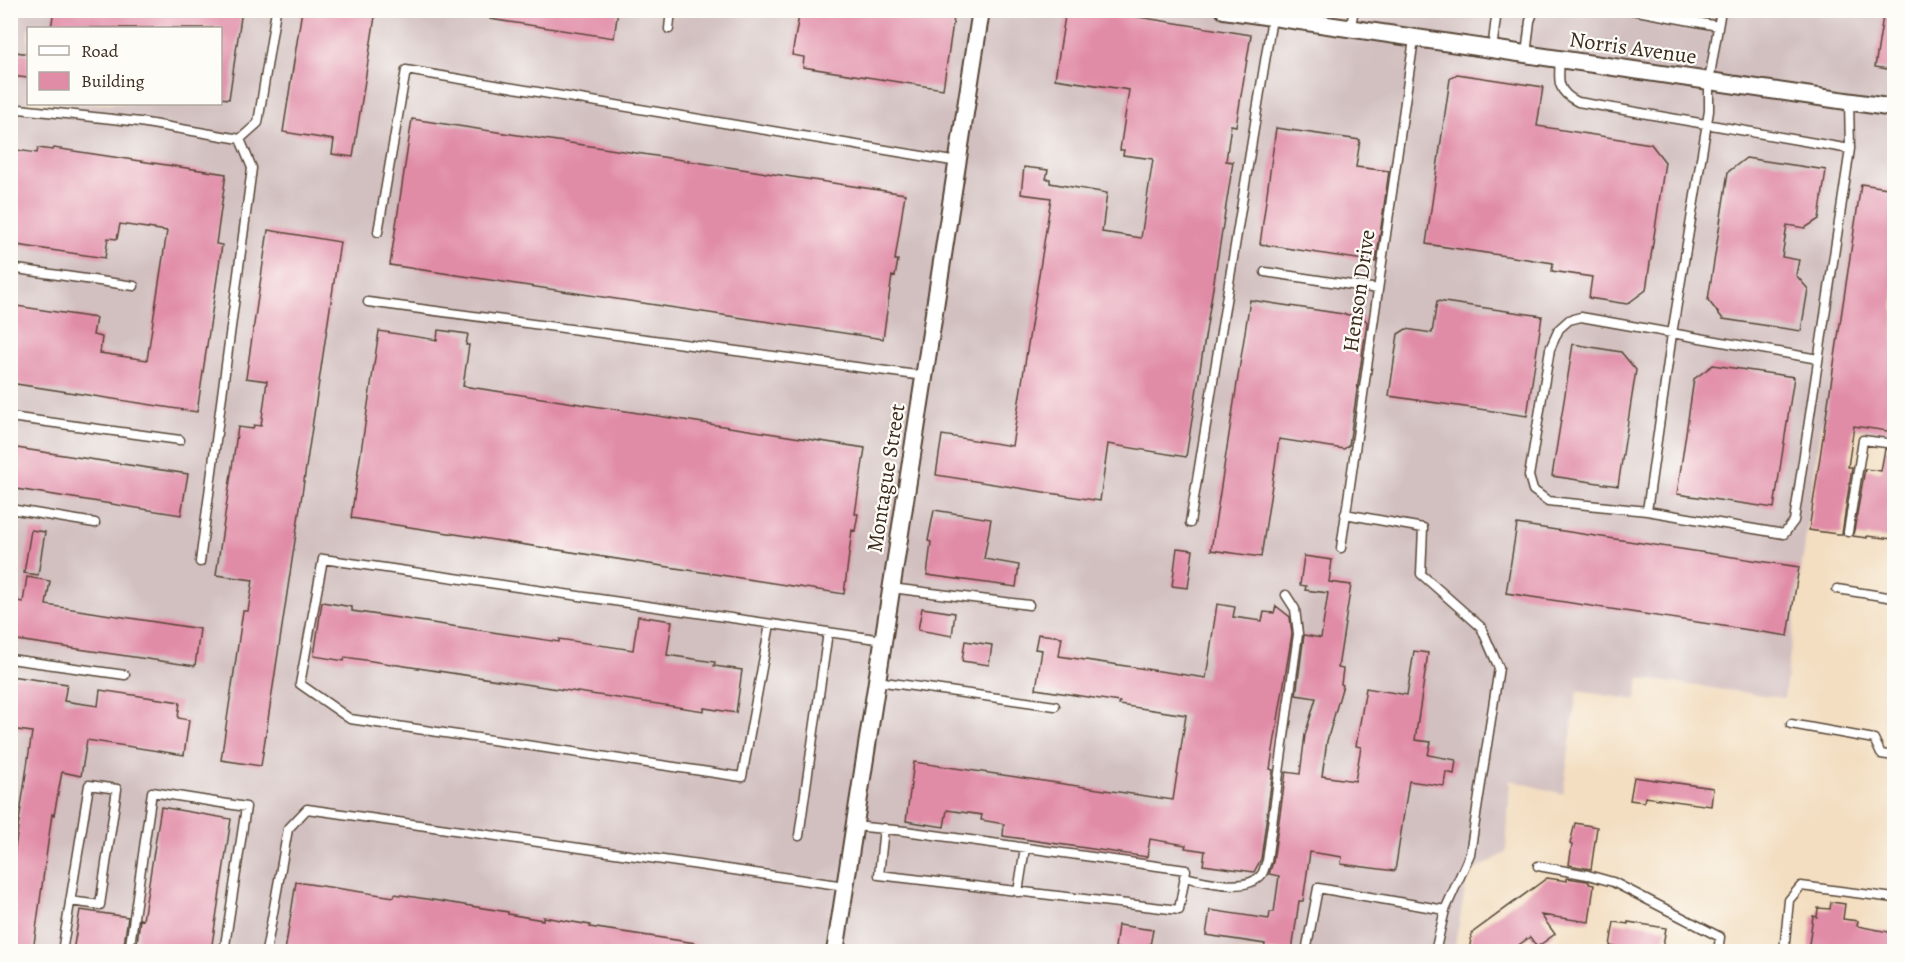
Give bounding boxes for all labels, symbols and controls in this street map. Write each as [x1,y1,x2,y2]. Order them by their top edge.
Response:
street label: Norris Avenue [1567,24,1699,72]
legend [27,27,222,105]
text: Road [81,39,119,63]
text: Building [81,69,145,93]
street label: Henson Drive [1336,228,1382,354]
street label: Montague Street [859,402,913,554]

